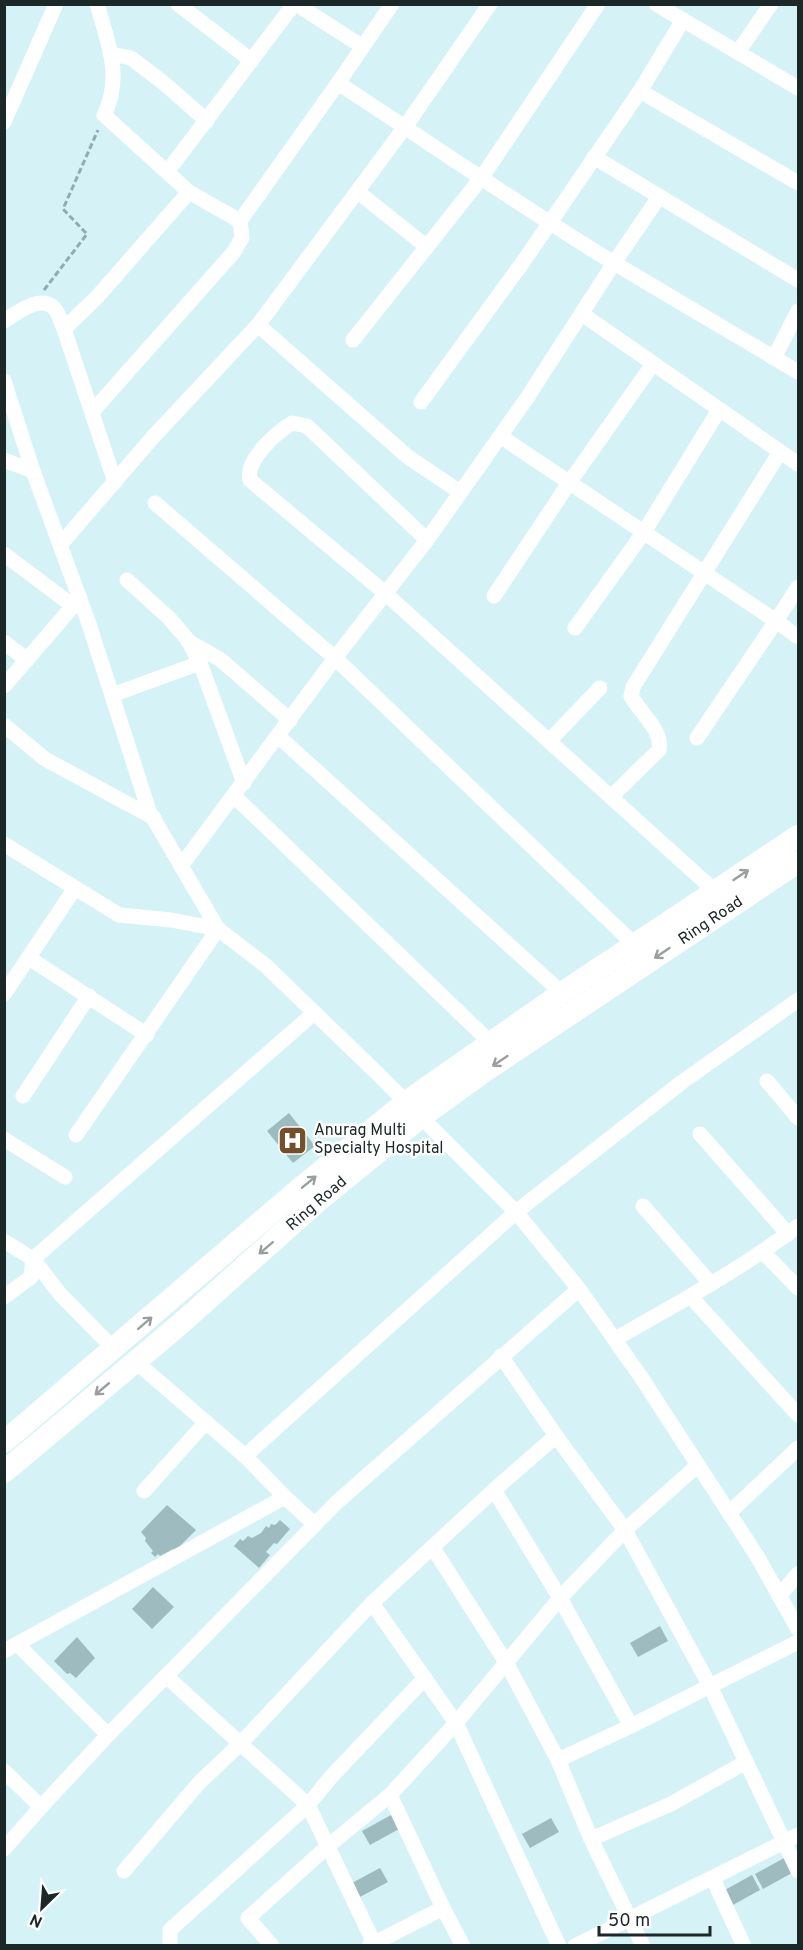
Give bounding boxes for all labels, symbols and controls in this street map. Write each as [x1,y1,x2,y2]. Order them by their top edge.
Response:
one-way arrow [733,869,749,881]
street label: Ring Road [675,892,747,950]
one-way arrow [655,947,671,959]
one-way arrow [492,1055,509,1067]
place label: Anurag Multi Specialty Hospital [314,1121,444,1159]
hospital icon: Anurag Multi Specialty Hospital [277,1124,309,1156]
street label: Ring Road [283,1172,351,1236]
one-way arrow [301,1175,317,1188]
one-way arrow [258,1241,273,1255]
one-way arrow [137,1316,153,1329]
one-way arrow [95,1382,110,1396]
north arrow [12,1878,72,1938]
scale bar [599,1899,710,1937]
text: N [27,1908,46,1931]
text: 50 m [608,1910,650,1933]

